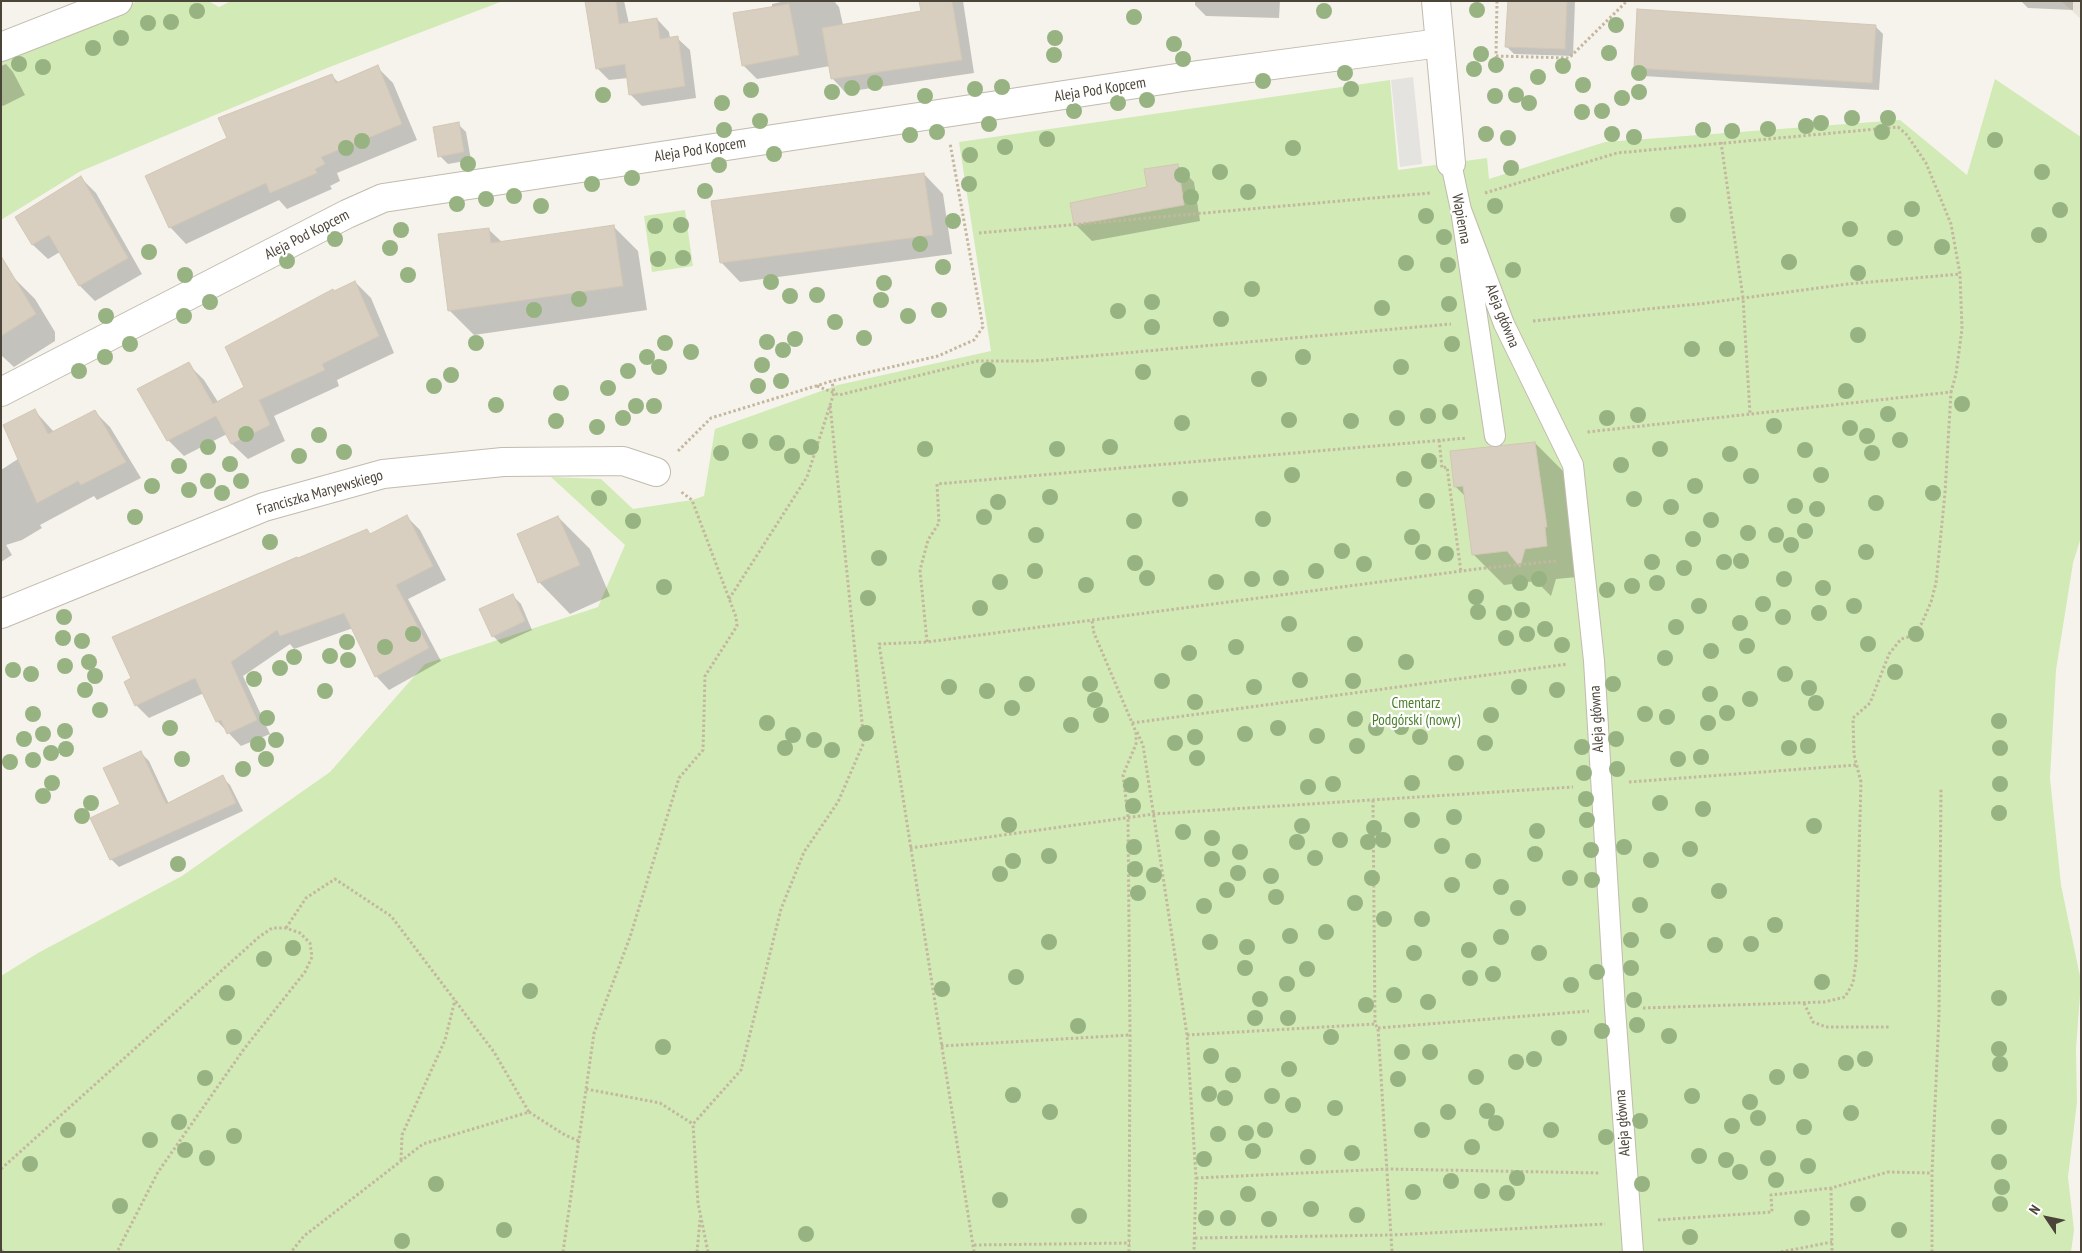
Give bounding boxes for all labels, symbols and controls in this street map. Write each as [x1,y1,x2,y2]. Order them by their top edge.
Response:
street label: Aleja Pod Kopcem [1053,74,1147,106]
street label: Aleja Pod Kopcem [653,134,747,166]
street label: Wapienna [1448,192,1474,246]
street label: Aleja Pod Kopcem [262,206,352,264]
street label: Aleja główna [1481,282,1523,350]
street label: Franciszka Maryewskiego [255,466,385,520]
street label: Aleja główna [1586,685,1608,753]
park label: Cmentarz Podgórski (nowy) [1372,695,1460,730]
street label: Aleja główna [1612,1089,1634,1157]
north arrow [2022,1193,2072,1243]
text: N [2025,1201,2044,1218]

